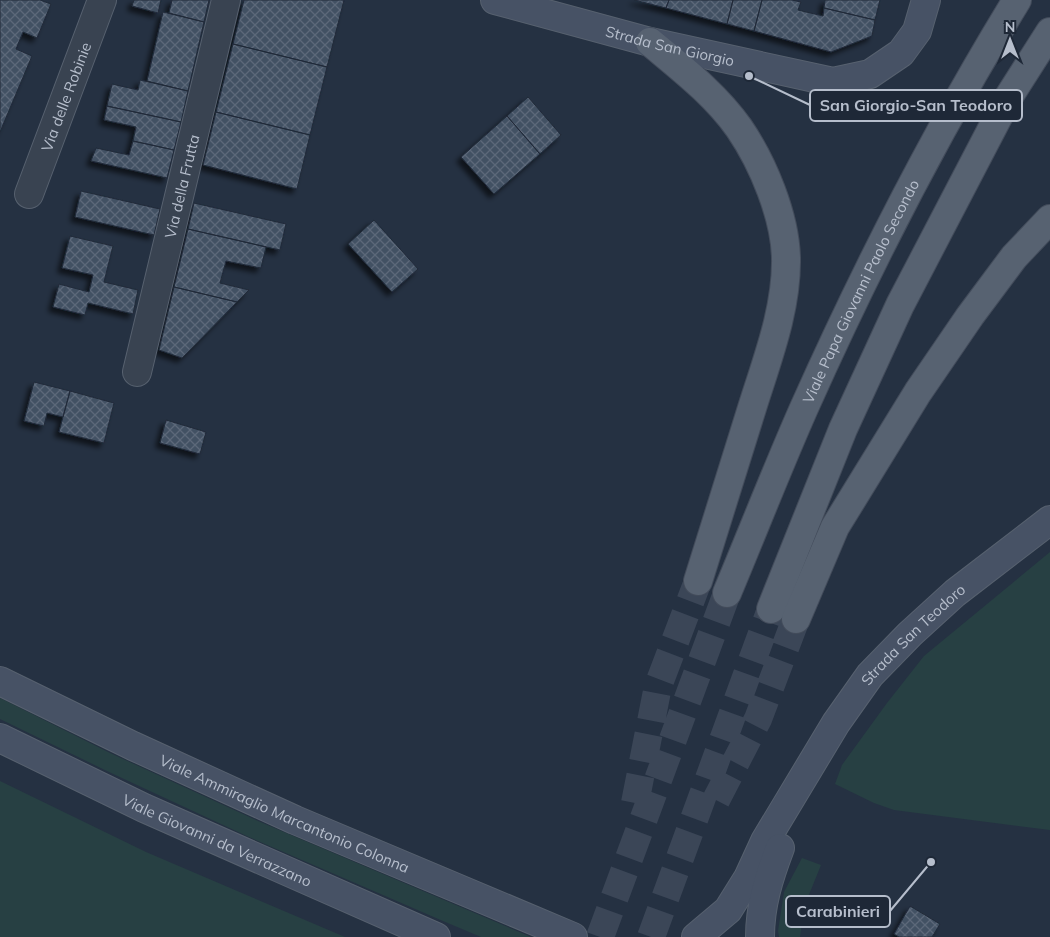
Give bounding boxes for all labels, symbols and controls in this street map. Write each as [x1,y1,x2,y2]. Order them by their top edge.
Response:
north arrow [985,15,1035,65]
text: N [1005,18,1015,36]
street label: Strada San Giorgio [604,21,736,70]
street label: Via delle Robinie [36,39,95,154]
callout: San Giorgio-San Teodoro [810,90,1022,121]
text: San Giorgio-San Teodoro [820,95,1012,115]
street label: Via della Frutta [160,132,203,240]
street label: Viale Papa Giovanni Paolo Secondo [798,176,923,406]
street label: Strada San Teodoro [856,579,969,689]
street label: Viale Ammiraglio Marcantonio Colonna [157,750,412,877]
street label: Viale Giovanni da Verrazzano [119,790,315,890]
callout: Carabinieri [786,896,890,927]
text: Carabinieri [796,901,880,921]

